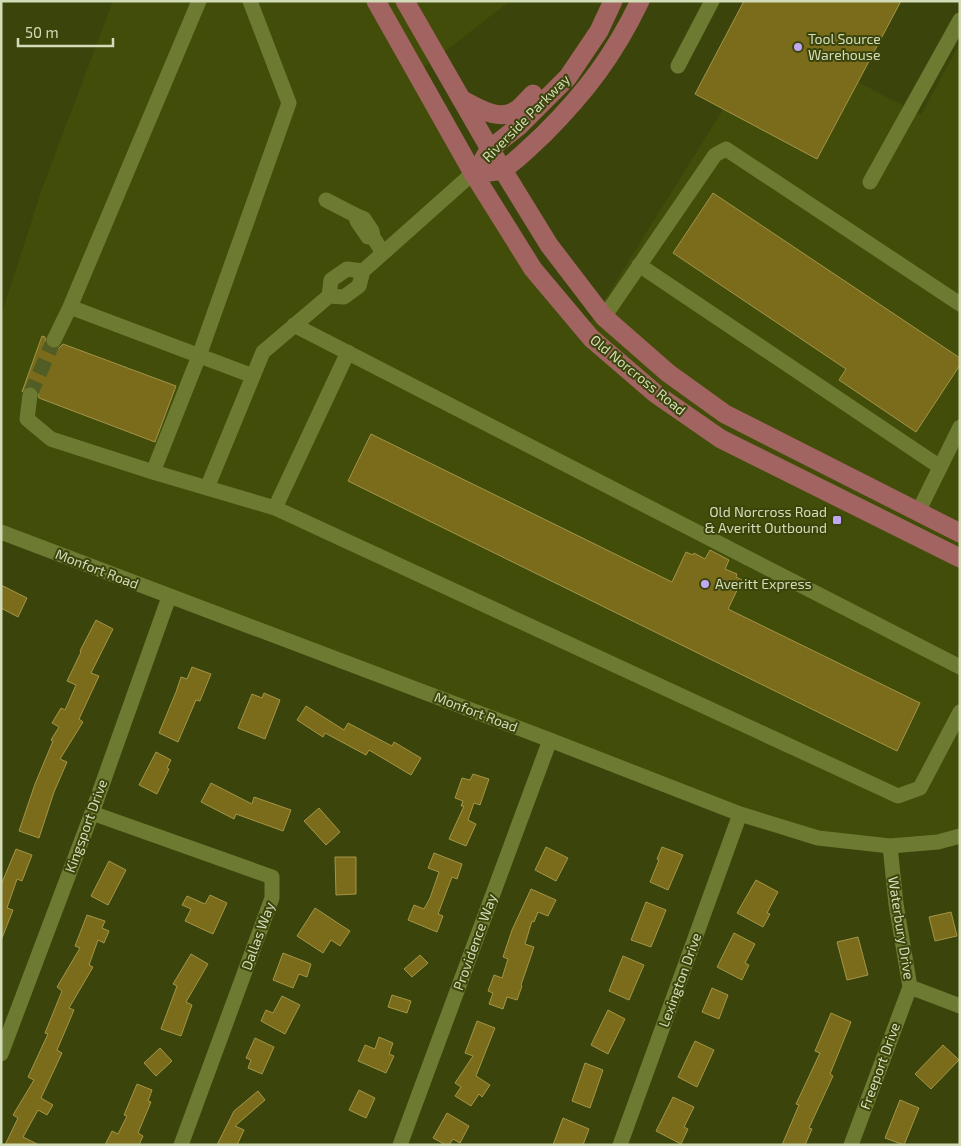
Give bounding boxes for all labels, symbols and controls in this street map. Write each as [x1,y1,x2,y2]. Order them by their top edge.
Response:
scale bar [18,15,112,47]
text: 50 m [25,23,59,41]
place label: Tool Source Warehouse [808,30,881,63]
marker: Tool Source Warehouse [792,41,804,53]
street label: Riverside Parkway [478,70,573,165]
street label: Old Norcross Road [587,331,689,418]
place label: Old Norcross Road & Averitt Outbound [705,503,827,536]
marker: Old Norcross Road & Averitt Outbound [831,514,843,526]
street label: Monfort Road [53,545,141,592]
place label: Averitt Express [715,575,812,592]
marker: Averitt Express [699,578,711,590]
street label: Monfort Road [432,688,520,735]
street label: Kingsport Drive [61,777,110,875]
street label: Waterbury Drive [885,875,918,981]
street label: Providence Way [449,891,500,992]
street label: Dallas Way [237,899,278,972]
street label: Lexington Drive [655,930,704,1029]
street label: Freeport Drive [856,1020,903,1112]

